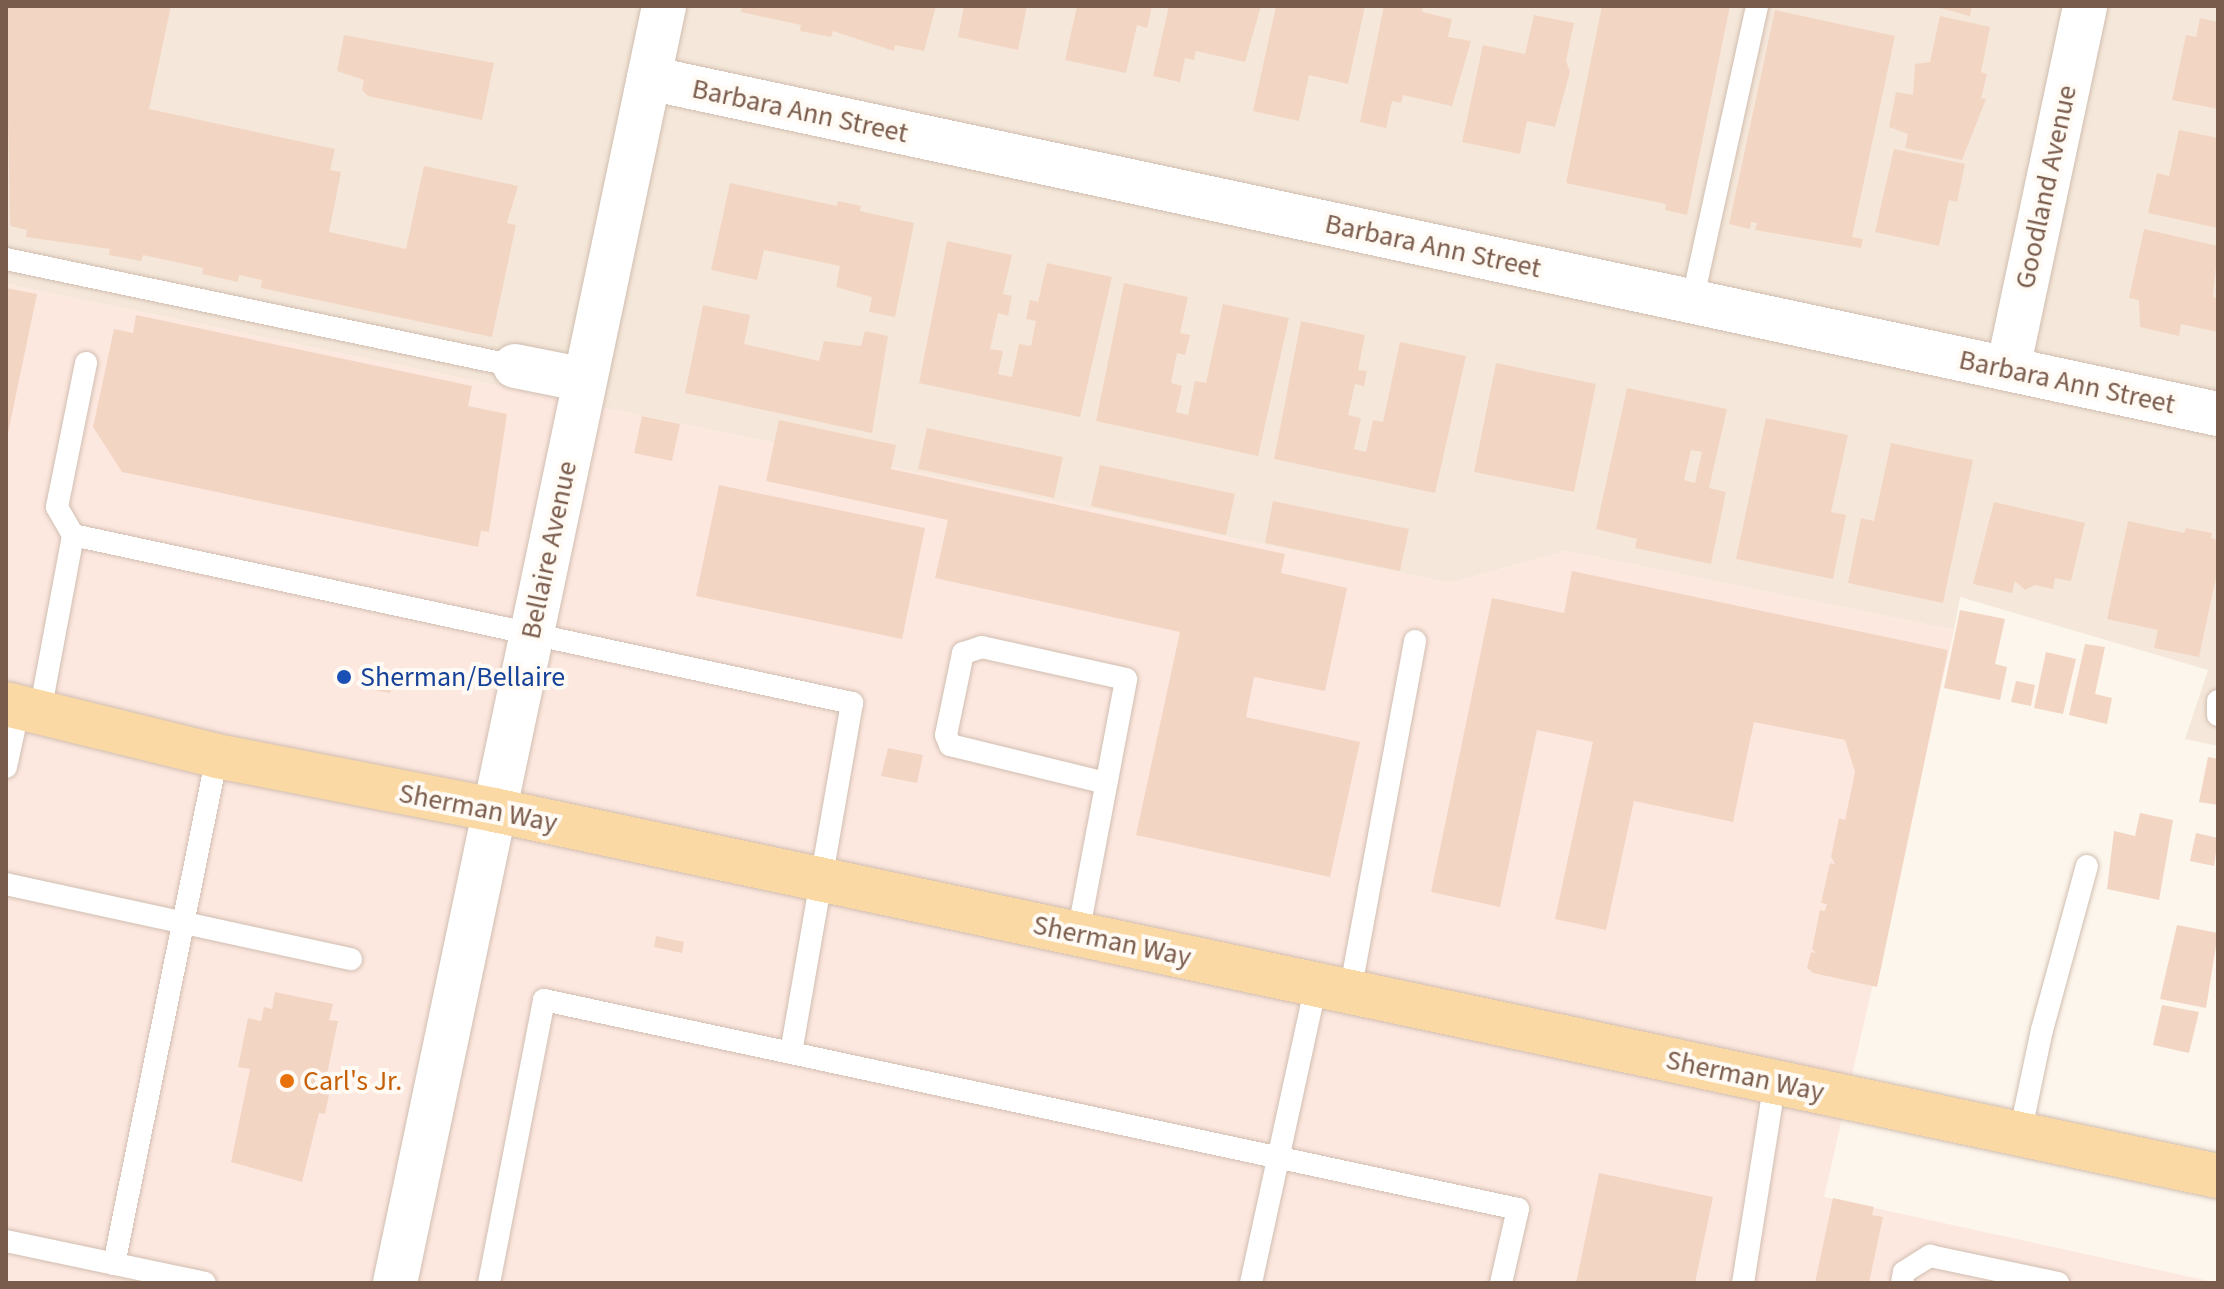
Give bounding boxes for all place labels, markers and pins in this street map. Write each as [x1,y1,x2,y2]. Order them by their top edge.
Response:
place label: Sherman/Bellaire [360,660,565,694]
marker: Sherman/Bellaire [335,668,353,686]
place label: Carl's Jr. [303,1064,402,1098]
marker: Carl's Jr. [278,1072,296,1090]

